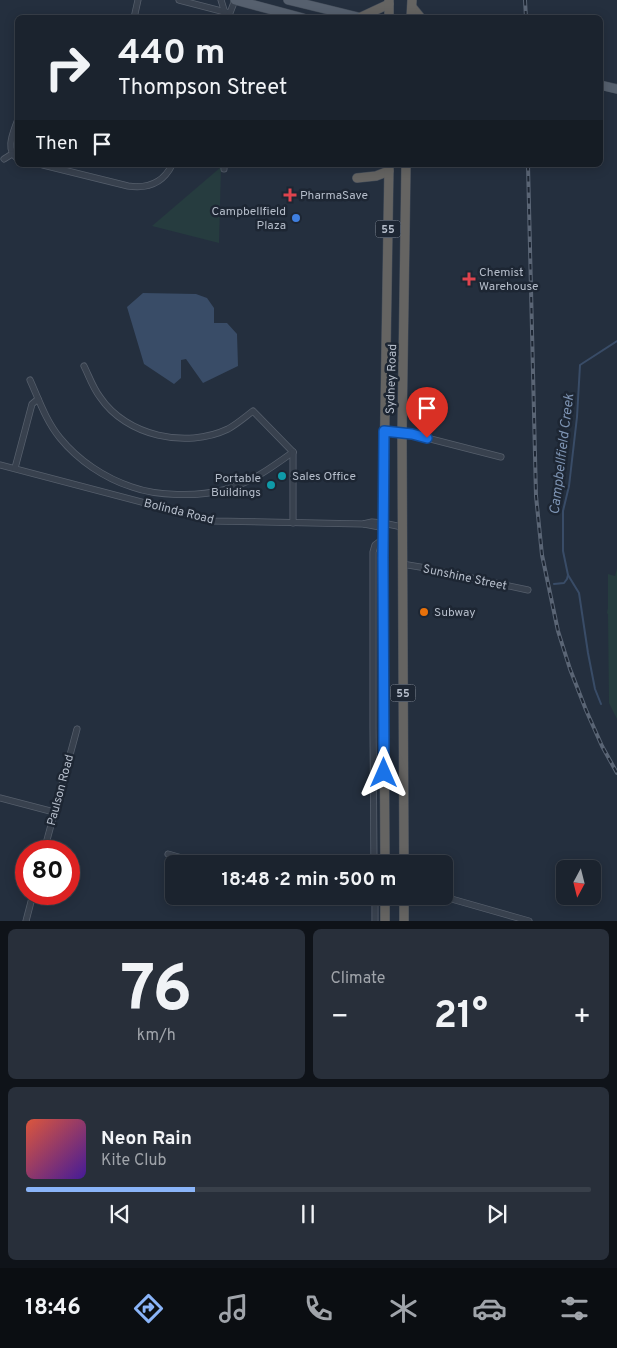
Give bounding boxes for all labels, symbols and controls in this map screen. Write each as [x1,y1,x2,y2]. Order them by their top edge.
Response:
text: 440 m [118,32,225,76]
icon: right [35,35,100,100]
text: Thompson Street [118,75,287,102]
icon: arrive [88,130,116,158]
text: Then [35,132,78,156]
place label: PharmaSave [300,188,368,204]
marker: PharmaSave [284,189,296,201]
place label: Campbellfield Plaza [212,204,286,234]
marker: Campbellfield Plaza [290,212,302,224]
road number: 55 [376,220,400,238]
place label: Chemist Warehouse [479,265,538,295]
marker: Chemist Warehouse [463,273,475,285]
street label: Sydney Road [383,344,401,414]
pin [406,387,448,438]
water label: Campbellfield Creek [547,392,578,516]
icon: arrive [413,394,441,422]
place label: Sales Office [292,469,356,485]
marker: Sales Office [276,470,288,482]
place label: Portable Buildings [211,471,261,501]
marker: Portable Buildings [265,479,277,491]
street label: Bolinda Road [142,496,215,528]
street label: Sunshine Street [421,561,508,595]
place label: Subway [434,605,476,621]
marker: Subway [418,606,430,618]
road number: 55 [390,684,416,701]
position arrow [357,746,409,798]
street label: Paulson Road [44,753,78,828]
speed limit sign: 80 [15,840,80,905]
north arrow [556,860,601,905]
map controls [556,860,601,905]
text: 18:48 · 2 min · 500 m [222,868,397,892]
text: 76 [120,952,192,1034]
text: Climate [331,969,385,989]
text: 21° [434,993,488,1042]
text: − [331,1000,349,1036]
text: + [573,1000,591,1036]
text: km/h [137,1026,176,1046]
text: Neon Rain [101,1127,192,1151]
text: Kite Club [101,1151,166,1171]
icon: previous [106,1200,134,1228]
icon: pause [294,1200,322,1228]
icon: next [483,1200,511,1228]
icon: directions [131,1291,166,1326]
icon: music [216,1291,251,1326]
icon: phone [301,1291,336,1326]
icon: climate [386,1291,421,1326]
icon: car [472,1291,507,1326]
icon: filters [557,1291,592,1326]
text: 18:46 [25,1295,81,1322]

